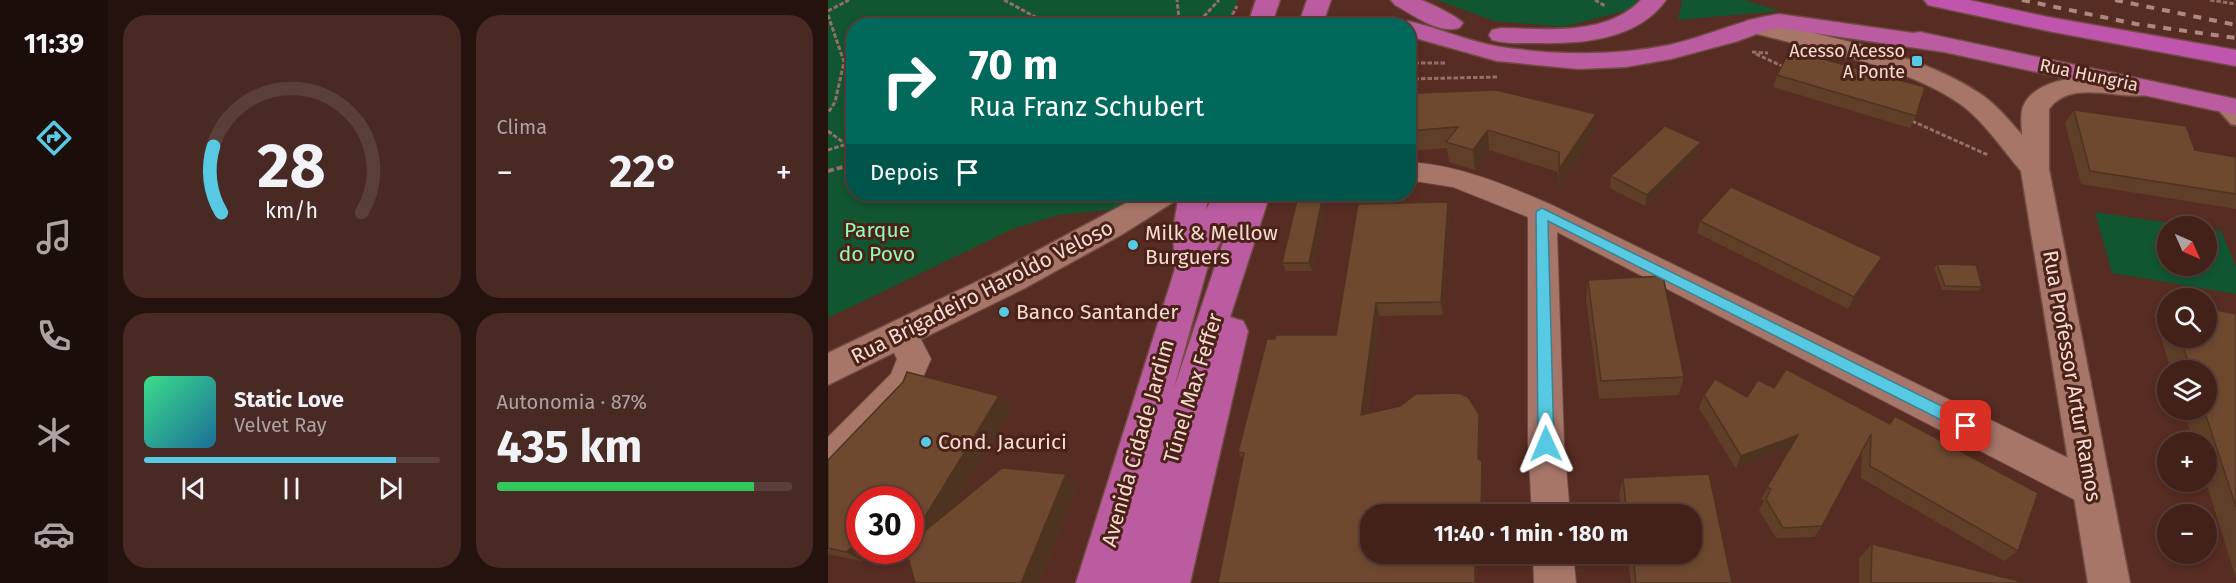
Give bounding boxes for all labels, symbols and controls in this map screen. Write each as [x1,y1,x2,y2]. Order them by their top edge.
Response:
text: 11:39 [24,28,84,60]
text: 70 m [969,40,1058,90]
place label: Acesso Acesso A Ponte [1789,40,1905,83]
icon: right [870,42,948,120]
marker: Acesso Acesso A Ponte [1910,54,1924,68]
street label: Rua Hungria [2038,54,2140,96]
text: Rua Franz Schubert [969,91,1204,123]
text: Clima [497,115,547,139]
icon: directions [33,117,75,159]
text: 28 [257,129,326,204]
text: 22° [609,145,679,199]
text: − [497,153,513,193]
text: + [776,153,792,193]
icon: arrive [951,156,984,189]
text: Depois [870,159,939,186]
text: km/h [265,199,318,225]
street label: Rua Brigadeiro Haroldo Veloso [847,214,1117,370]
icon: music [33,216,75,258]
north arrow [2157,216,2217,276]
map controls [2157,216,2217,564]
park label: Parque do Povo [839,217,915,267]
place label: Milk & Mellow Burguers [1145,220,1278,270]
marker: Milk & Mellow Burguers [1126,238,1140,252]
street label: Rua Professor Artur Ramos [2037,248,2107,504]
button: search [2157,288,2217,348]
place label: Banco Santander [1016,299,1178,325]
marker: Banco Santander [997,305,1011,319]
street label: Túnel Max Feffer [1158,310,1228,466]
icon: phone [33,315,75,357]
street label: Avenida Cidade Jardim [1096,336,1180,550]
button: layers [2157,360,2217,420]
text: Static Love [234,386,344,413]
text: Autonomia · 87% [497,390,647,414]
pin [1940,400,1991,451]
icon: arrive [1949,409,1982,442]
position arrow [1514,412,1578,476]
text: Velvet Ray [234,413,327,437]
icon: climate [33,414,75,456]
text: 435 km [497,420,642,474]
place label: Cond. Jacurici [938,429,1067,455]
button: + [2157,432,2217,492]
marker: Cond. Jacurici [919,435,933,449]
icon: previous [177,472,210,505]
icon: pause [275,472,308,505]
icon: next [374,472,407,505]
speed limit sign: 30 [846,486,924,564]
button: − [2157,504,2217,564]
icon: car [33,513,75,555]
text: 11:40 · 1 min · 180 m [1434,520,1628,547]

